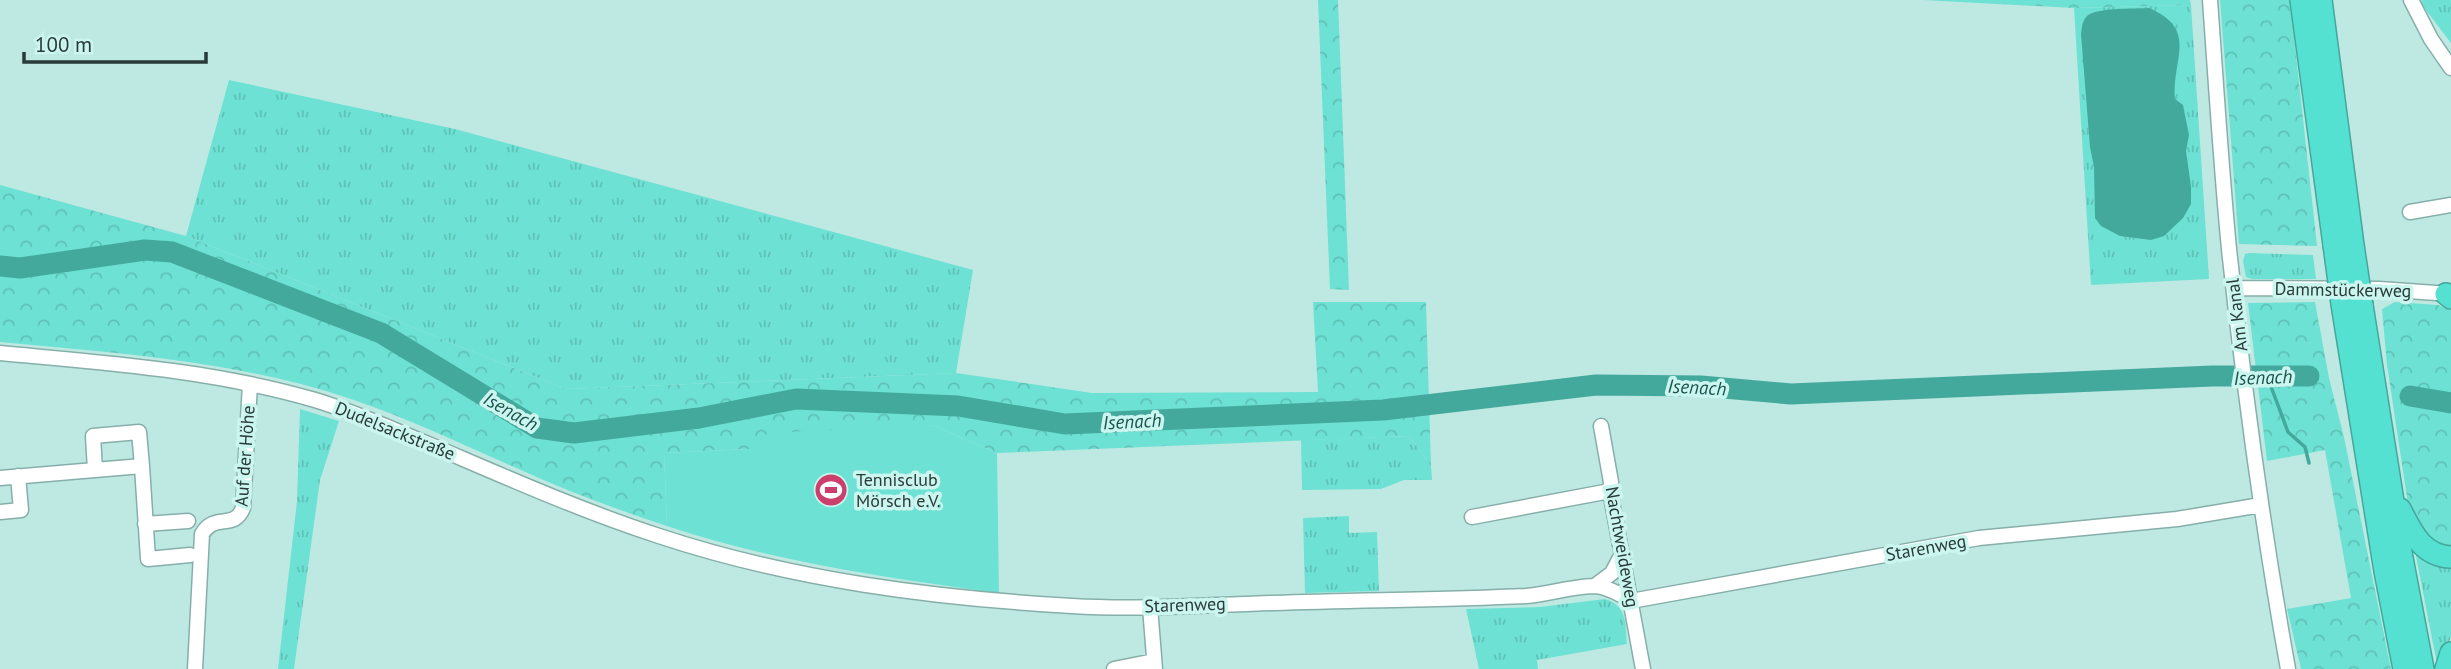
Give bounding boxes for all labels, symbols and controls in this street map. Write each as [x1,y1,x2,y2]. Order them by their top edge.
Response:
scale bar [24,21,206,65]
text: 100 m [35,31,92,58]
street label: Am Kanal [2221,277,2252,353]
street label: Dammstückerweg [2274,277,2412,302]
water label: Isenach [2233,364,2293,390]
water label: Isenach [1667,373,1727,401]
water label: Isenach [479,386,543,436]
street label: Dudelsackstraße [332,396,459,465]
street label: Auf der Höhe [229,405,260,507]
water label: Isenach [1102,407,1162,435]
place label: Tennisclub Mörsch e.V. [856,468,941,512]
sports icon: Tennisclub Mörsch e.V. [812,471,850,509]
street label: Nachtweideweg [1601,485,1644,609]
street label: Starenweg [1884,529,1968,566]
street label: Starenweg [1144,592,1226,617]

